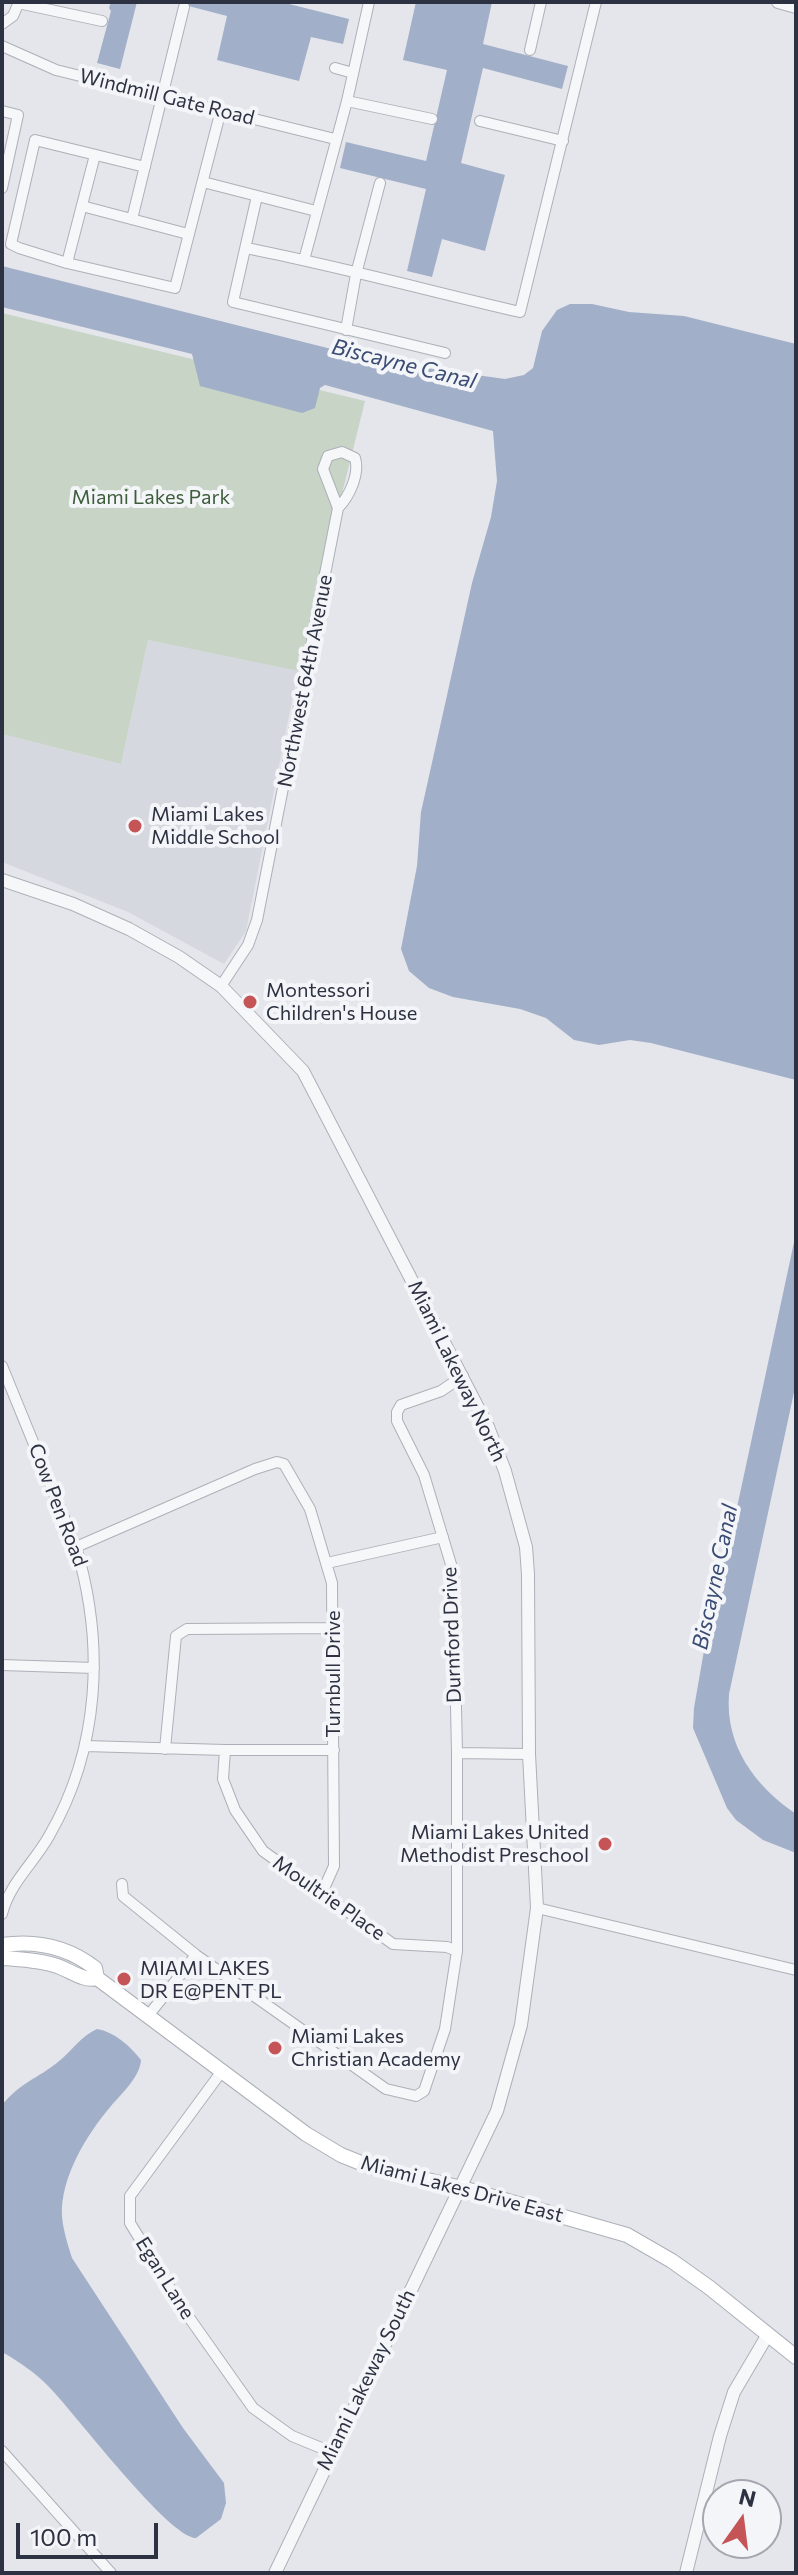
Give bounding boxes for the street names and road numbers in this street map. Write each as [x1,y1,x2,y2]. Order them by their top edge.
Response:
street label: Windmill Gate Road [77,64,257,130]
street label: Northwest 64th Avenue [273,573,337,789]
street label: Miami Lakeway North [403,1276,511,1466]
street label: Cow Pen Road [24,1440,92,1570]
street label: Durnford Drive [438,1567,466,1703]
street label: Turnbull Drive [321,1610,345,1738]
street label: Moultrie Place [268,1850,390,1946]
street label: Miami Lakes Drive East [358,2150,566,2228]
street label: Egan Lane [130,2233,200,2323]
street label: Miami Lakeway South [312,2286,420,2474]

